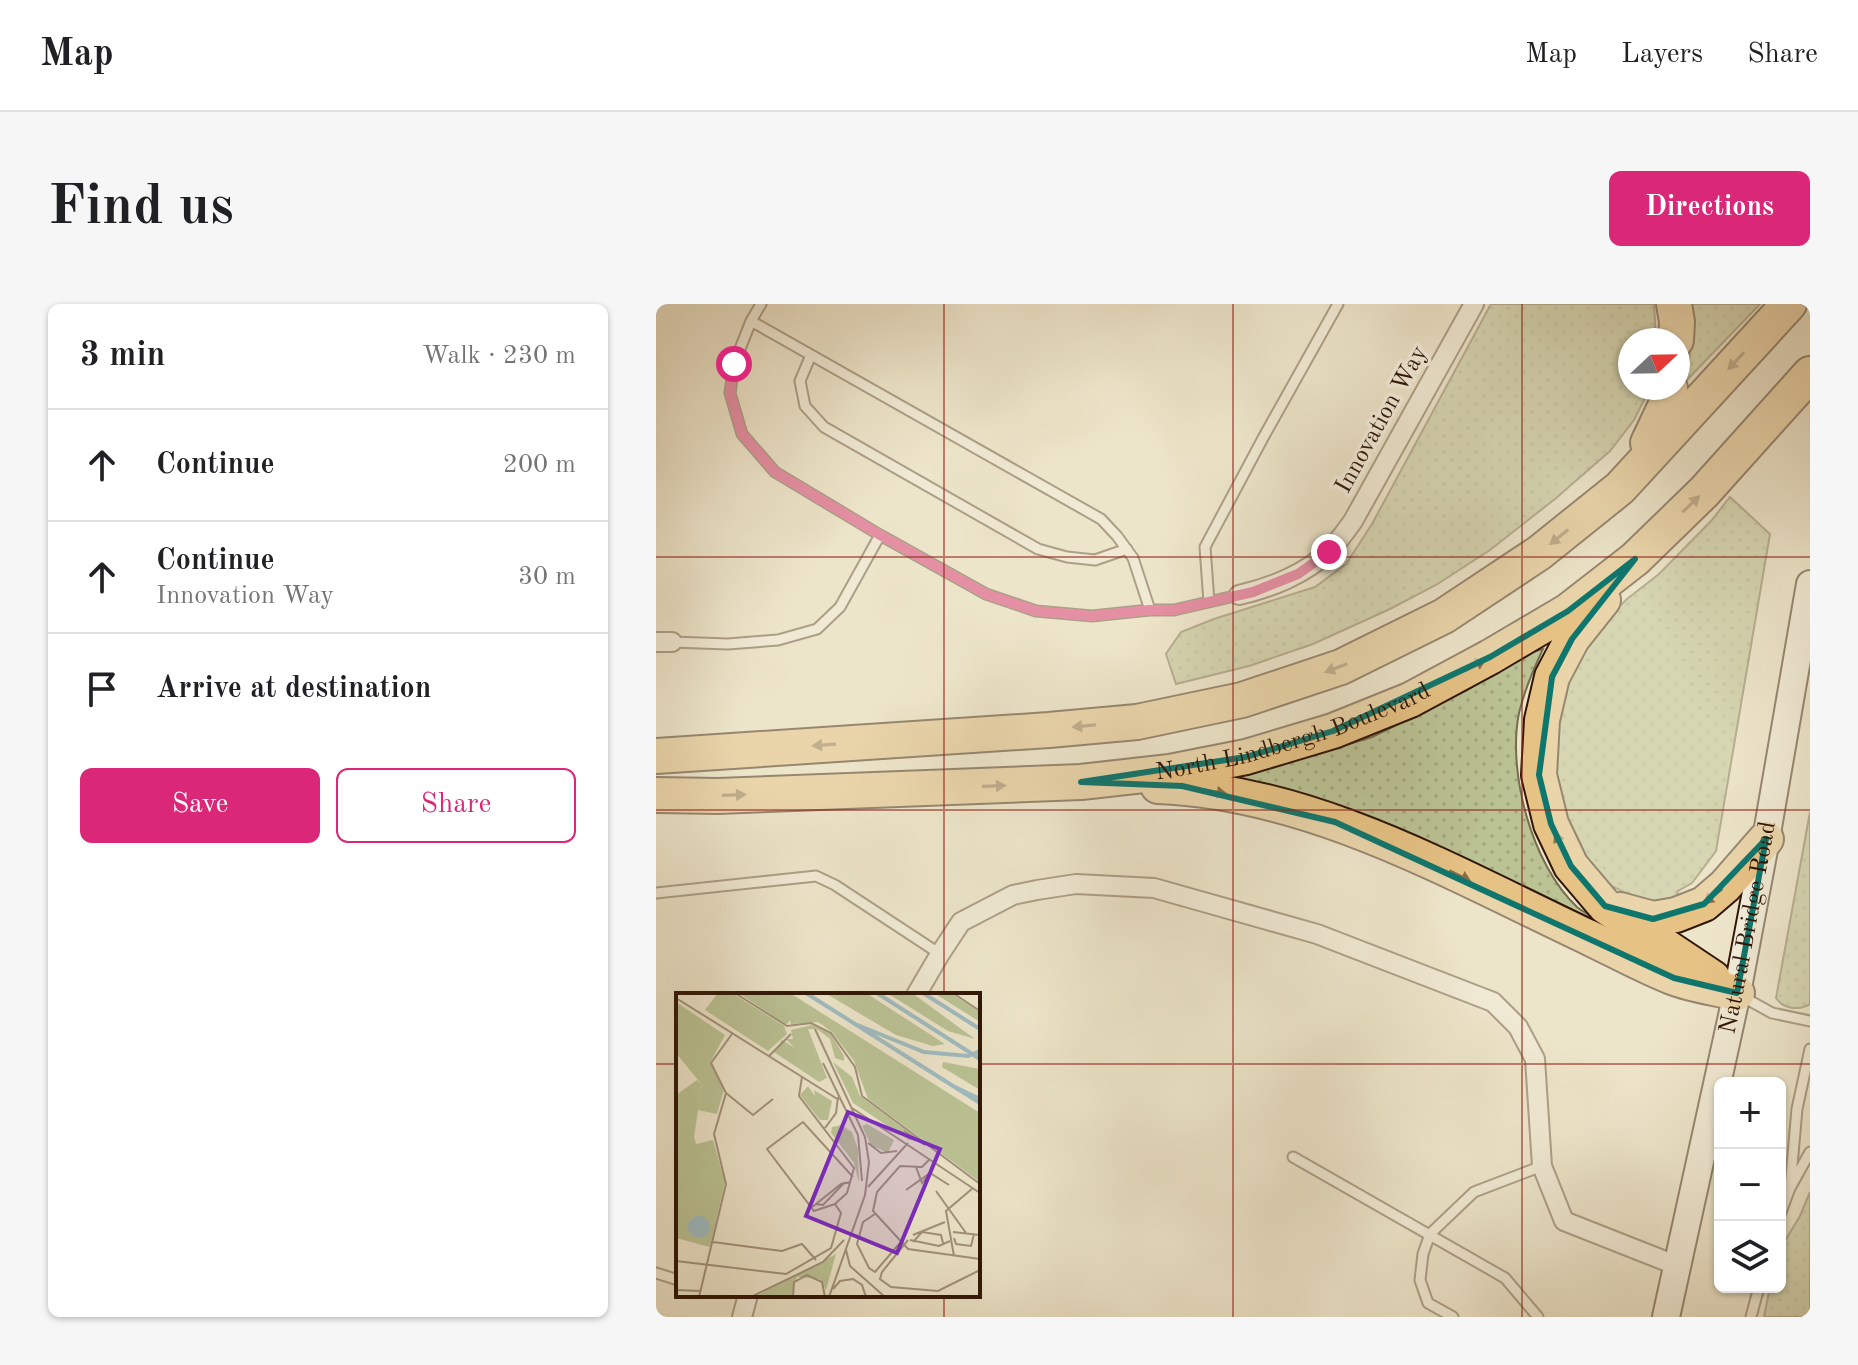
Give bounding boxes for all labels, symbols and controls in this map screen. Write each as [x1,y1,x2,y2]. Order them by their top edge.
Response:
text: Map [40,36,114,74]
text: Map [1525,41,1577,69]
text: Layers [1621,41,1703,69]
text: Share [1747,41,1818,69]
button: Directions [1609,171,1810,246]
text: Find us [48,180,234,236]
north arrow [1618,328,1690,400]
text: 3 min [80,339,165,373]
street label: Innovation Way [1332,342,1432,498]
text: Walk · 230 m [422,343,576,369]
route start [716,346,752,382]
one-way arrow [1728,352,1746,371]
icon: ahead [80,443,124,487]
text: Continue [156,450,275,480]
text: 200 m [503,452,576,478]
one-way arrow [1681,496,1700,514]
one-way arrow [1549,528,1569,545]
route end [1311,534,1347,570]
text: Continue [156,546,275,576]
icon: ahead [80,555,124,599]
text: 30 m [518,564,576,590]
text: Innovation Way [156,583,334,609]
one-way arrow [1463,658,1486,672]
one-way arrow [1324,662,1348,675]
icon: arrive [80,667,124,711]
text: Arrive at destination [156,674,431,704]
street label: North Lindbergh Boulevard [1154,679,1435,786]
one-way arrow [1071,720,1096,733]
one-way arrow [811,739,836,752]
button: Save [80,768,320,843]
button: Share [336,768,576,843]
one-way arrow [982,779,1007,792]
one-way arrow [1203,786,1228,799]
one-way arrow [722,789,747,802]
street label: Natural Bridge Road [1716,820,1781,1036]
one-way arrow [1553,831,1567,854]
one-way arrow [1448,869,1471,883]
one-way arrow [1704,887,1724,904]
inset map [676,993,980,1297]
map controls [1714,1077,1786,1293]
button: + [1714,1077,1786,1149]
button: − [1714,1149,1786,1221]
button: layers [1714,1221,1786,1293]

